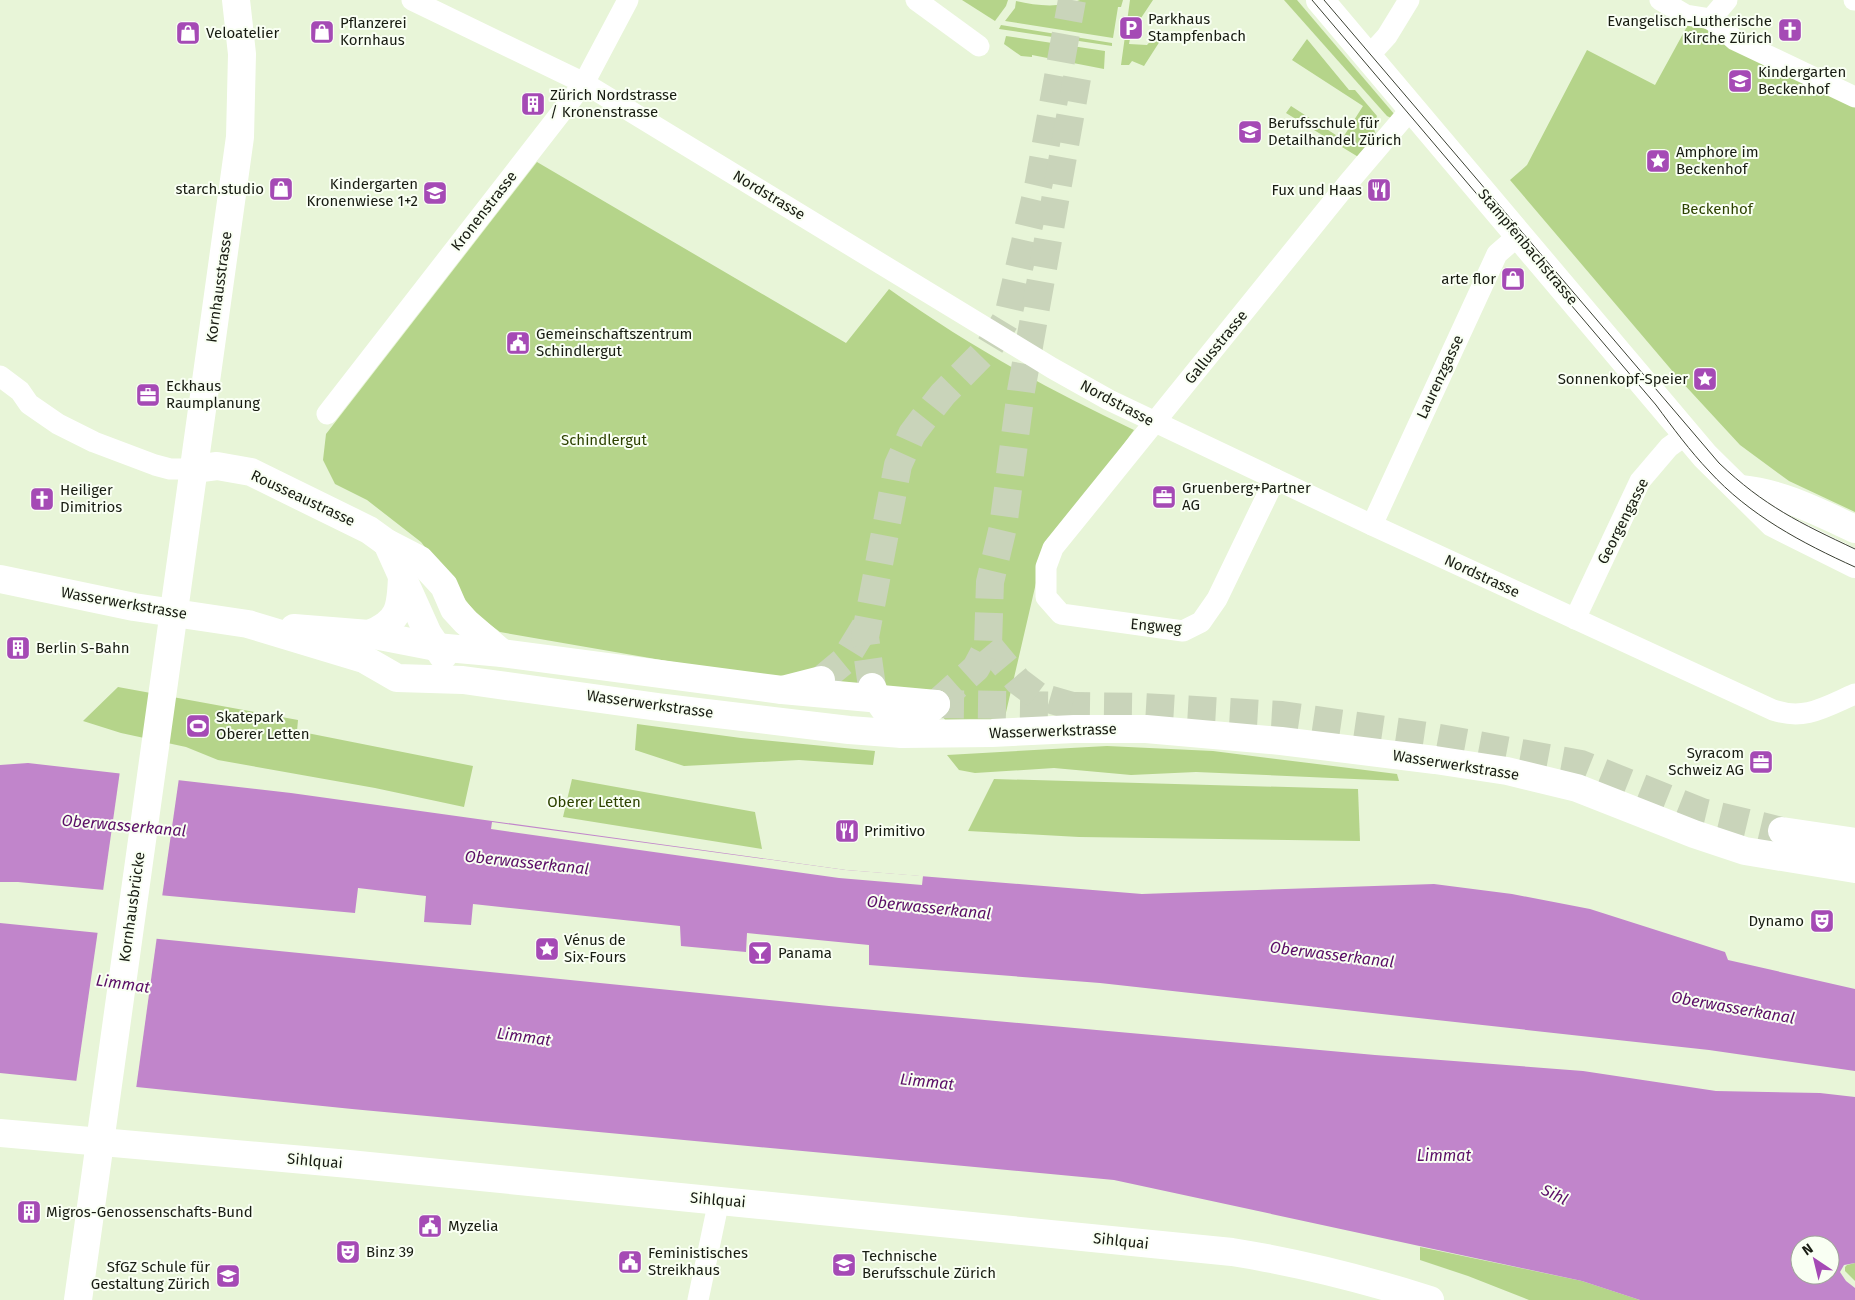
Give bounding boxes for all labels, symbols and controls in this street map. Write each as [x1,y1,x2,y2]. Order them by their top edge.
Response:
place label: Parkhaus Stampfenbach [1148,10,1246,45]
place label: Evangelisch-Lutherische Kirche Zürich [1607,12,1772,47]
place label: Pflanzerei Kornhaus [340,14,407,49]
parking icon: Parkhaus Stampfenbach [1118,15,1144,41]
church icon: Evangelisch-Lutherische Kirche Zürich [1777,17,1803,43]
shop icon: Pflanzerei Kornhaus [309,19,335,45]
shop icon: Veloatelier [175,20,201,46]
place label: Veloatelier [206,24,279,42]
place label: Kindergarten Beckenhof [1758,63,1846,98]
school or university icon: Kindergarten Beckenhof [1727,68,1753,94]
place label: Zürich Nordstrasse / Kronenstrasse [550,86,677,121]
building icon: Zürich Nordstrasse / Kronenstrasse [520,91,546,117]
place label: Berufsschule für Detailhandel Zürich [1268,114,1401,149]
school or university icon: Berufsschule für Detailhandel Zürich [1237,119,1263,145]
place label: Amphore im Beckenhof [1676,143,1759,178]
place icon: Amphore im Beckenhof [1645,148,1671,174]
street label: Nordstrasse [730,166,808,224]
street label: Kronenstrasse [447,167,521,255]
place label: Kindergarten Kronenwiese 1+2 [307,175,418,210]
shop icon: starch.studio [268,176,294,202]
restaurant icon: Fux und Haas [1366,177,1392,203]
place label: starch.studio [175,180,264,198]
school or university icon: Kindergarten Kronenwiese 1+2 [422,180,448,206]
place label: Fux und Haas [1271,181,1362,199]
street label: Stampfenbachstrasse [1474,185,1582,309]
park label: Beckenhof [1681,200,1754,218]
street label: Kornhausstrasse [202,230,236,344]
shop icon: arte flor [1500,266,1526,292]
place label: arte flor [1441,270,1496,288]
street label: Gallusstrasse [1181,307,1251,387]
place label: Gemeinschaftszentrum Schindlergut [536,325,692,360]
public building icon: Gemeinschaftszentrum Schindlergut [505,330,531,356]
street label: Laurenzgasse [1413,332,1467,422]
place icon: Sonnenkopf-Speier [1692,366,1718,392]
place label: Sonnenkopf-Speier [1558,370,1688,388]
street label: Nordstrasse [1077,376,1157,430]
place label: Eckhaus Raumplanung [166,377,260,412]
office icon: Eckhaus Raumplanung [135,382,161,408]
park label: Schindlergut [561,431,648,449]
street label: Rousseaustrasse [248,466,358,530]
street label: Georgengasse [1594,475,1652,567]
place label: Gruenberg+Partner AG [1182,479,1311,514]
place label: Heiliger Dimitrios [60,481,122,516]
office icon: Gruenberg+Partner AG [1151,484,1177,510]
church icon: Heiliger Dimitrios [29,486,55,512]
street label: Nordstrasse [1441,551,1523,601]
street label: Wasserwerkstrasse [59,583,189,623]
street label: Engweg [1130,615,1182,637]
building icon: Berlin S-Bahn [5,635,31,661]
place label: Berlin S-Bahn [36,639,130,657]
street label: Wasserwerkstrasse [585,686,715,722]
place label: Skatepark Oberer Letten [216,708,310,743]
sports icon: Skatepark Oberer Letten [185,713,211,739]
street label: Wasserwerkstrasse [989,720,1117,742]
place label: Syracom Schweiz AG [1668,744,1744,779]
street label: Wasserwerkstrasse [1391,746,1521,784]
office icon: Syracom Schweiz AG [1748,749,1774,775]
park label: Oberer Letten [547,793,641,811]
water label: Oberwasserkanal [61,811,187,840]
restaurant icon: Primitivo [834,818,860,844]
place label: Primitivo [864,822,925,840]
water label: Oberwasserkanal [464,847,590,878]
street label: Kornhausbrücke [115,851,149,963]
water label: Oberwasserkanal [866,892,992,923]
theatre icon: Dynamo [1809,908,1835,934]
place label: Dynamo [1748,912,1804,930]
place label: Vénus de Six-Fours [564,931,626,966]
place icon: Vénus de Six-Fours [534,936,560,962]
water label: Oberwasserkanal [1269,937,1395,972]
bar icon: Panama [747,940,773,966]
place label: Panama [778,944,832,962]
water label: Limmat [95,970,151,997]
water label: Oberwasserkanal [1670,987,1796,1028]
water label: Limmat [496,1023,552,1050]
water label: Limmat [899,1069,955,1094]
water label: Limmat [1417,1146,1471,1165]
street label: Sihlquai [287,1150,343,1172]
water label: Sihl [1538,1180,1571,1209]
street label: Sihlquai [690,1189,746,1211]
building icon: Migros-Genossenschafts-Bund [16,1199,42,1225]
place label: Migros-Genossenschafts-Bund [46,1203,253,1221]
public building icon: Myzelia [417,1213,443,1239]
place label: Myzelia [448,1217,498,1235]
street label: Sihlquai [1092,1229,1150,1253]
north arrow [1790,1235,1840,1285]
theatre icon: Binz 39 [335,1239,361,1265]
text: N [1799,1240,1817,1259]
place label: Binz 39 [366,1243,414,1261]
place label: Feministisches Streikhaus [648,1244,748,1279]
place label: Technische Berufsschule Zürich [862,1247,996,1282]
public building icon: Feministisches Streikhaus [617,1249,643,1275]
school or university icon: Technische Berufsschule Zürich [831,1252,857,1278]
place label: SfGZ Schule für Gestaltung Zürich [91,1258,210,1293]
school or university icon: SfGZ Schule für Gestaltung Zürich [215,1263,241,1289]

